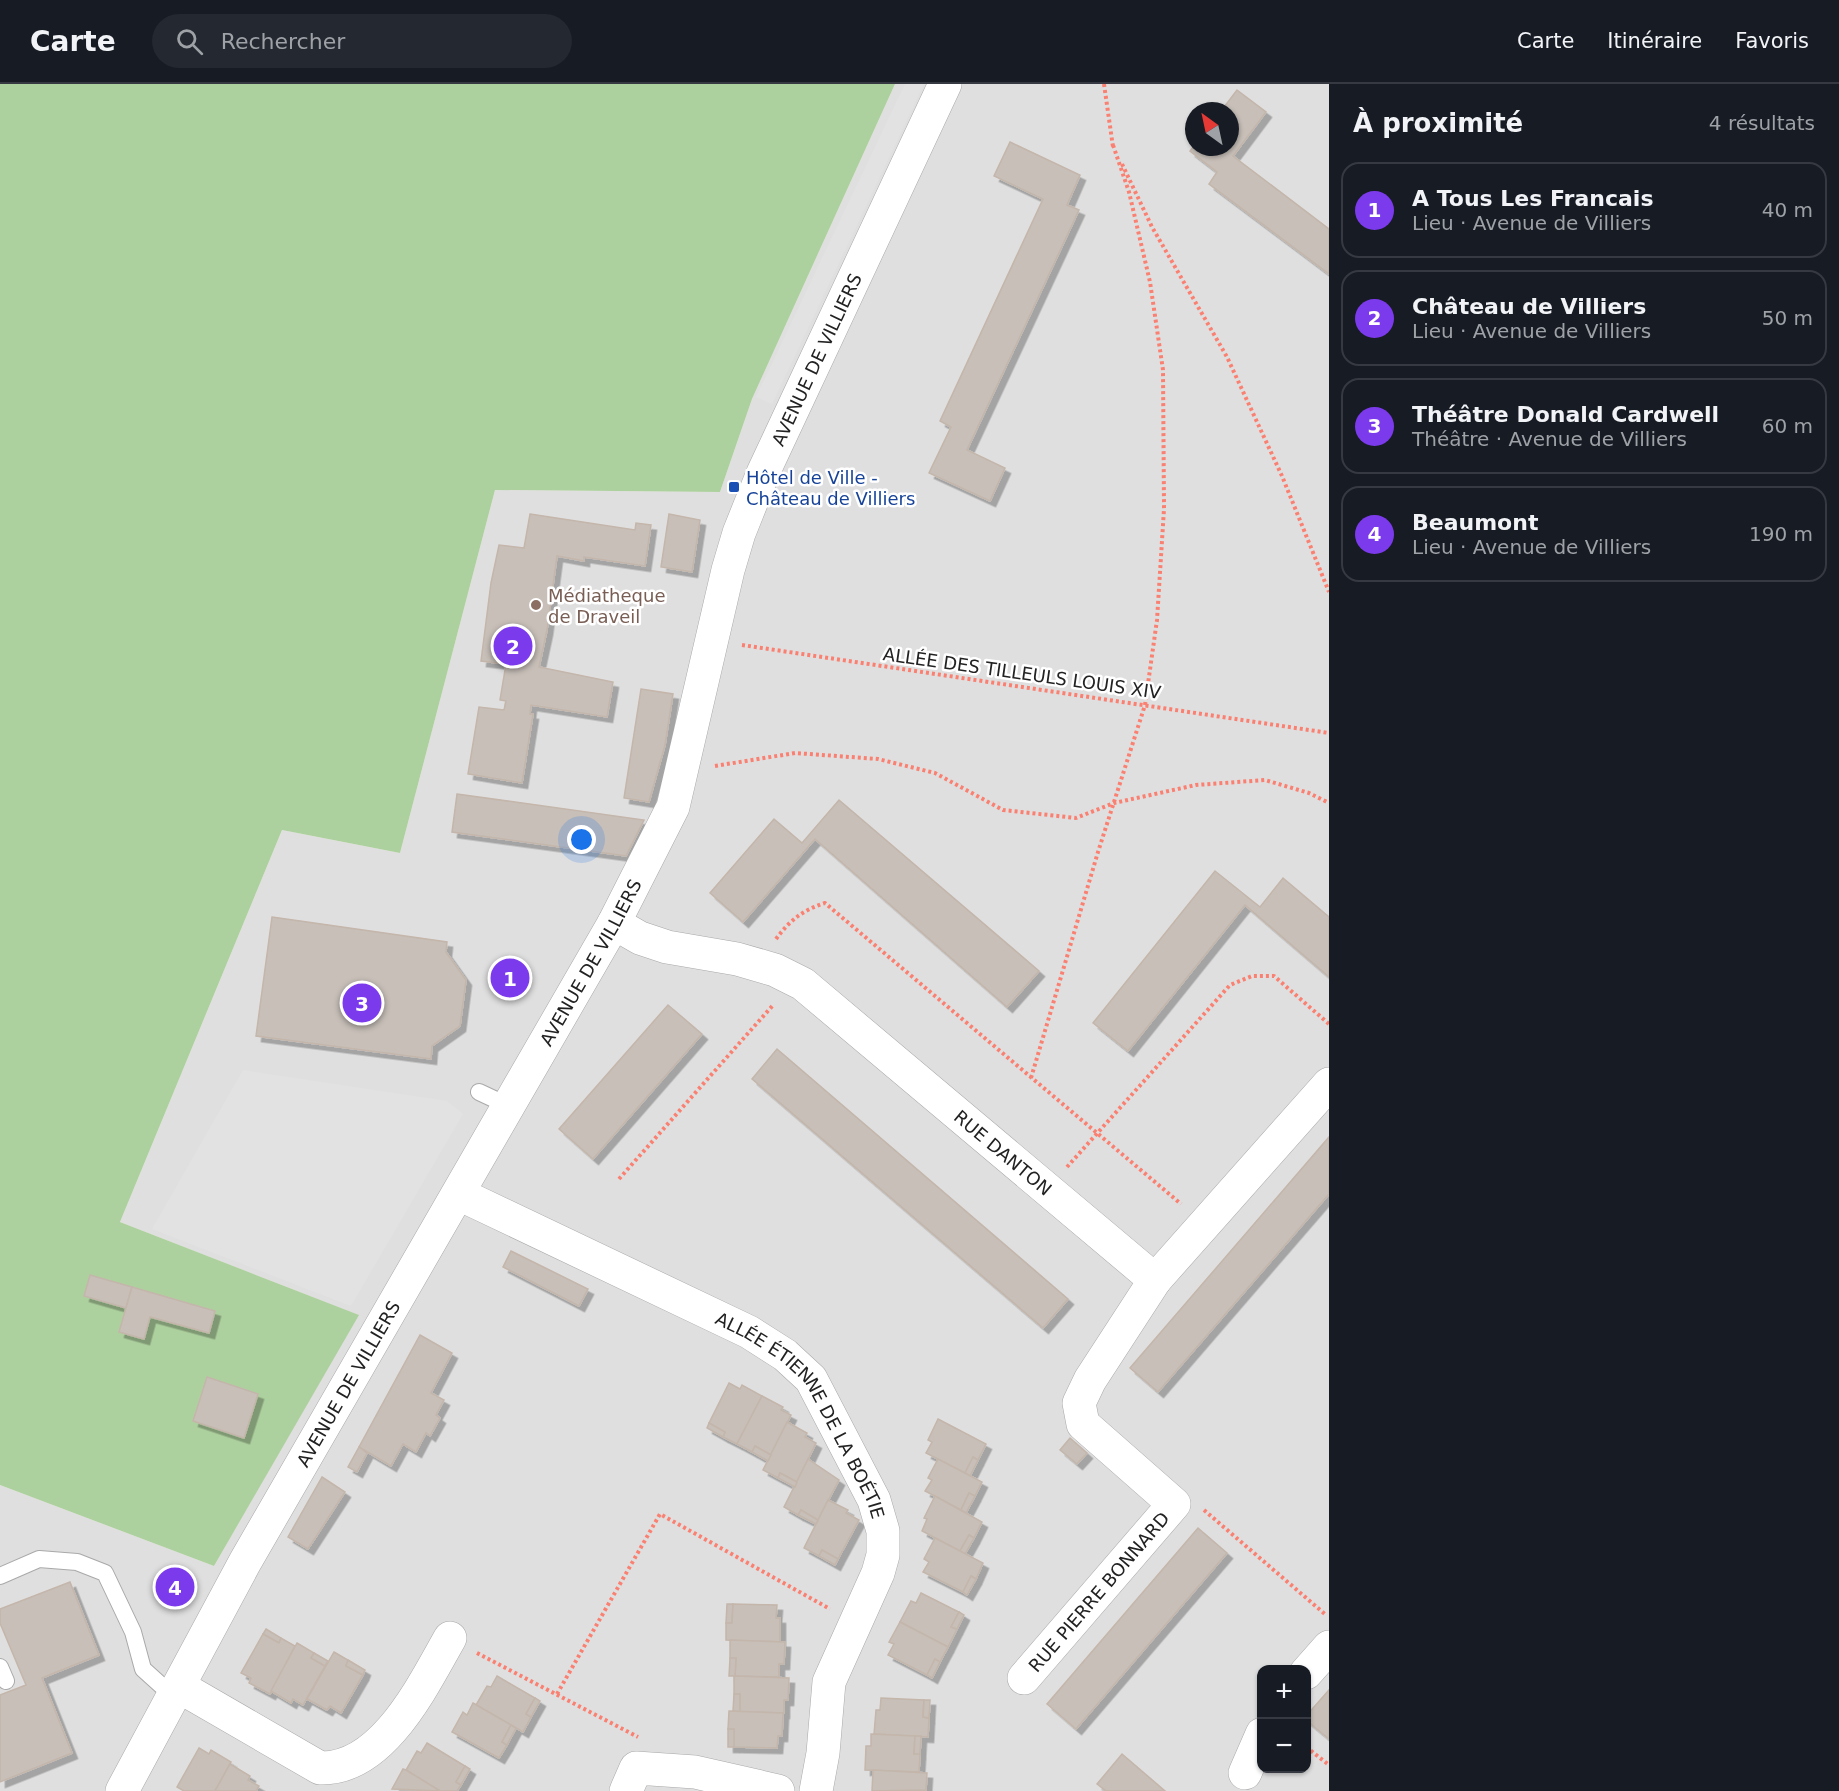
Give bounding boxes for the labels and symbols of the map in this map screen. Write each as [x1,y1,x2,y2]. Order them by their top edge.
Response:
north arrow [1185,102,1239,156]
street label: AVENUE DE VILLIERS [767,270,866,449]
place label: Hôtel de Ville - Château de Villiers [746,467,915,509]
marker: Hôtel de Ville - Château de Villiers [727,480,741,494]
place label: Médiatheque de Draveil [548,585,666,627]
marker: Médiatheque de Draveil [529,598,543,612]
pin: 2 [494,624,532,668]
street label: ALLÉE DES TILLEULS LOUIS XIV [882,643,1163,703]
your location [567,825,596,854]
street label: AVENUE DE VILLIERS [535,875,645,1049]
pin: 1 [490,956,530,1000]
pin: 3 [342,980,382,1026]
street label: RUE DANTON [950,1105,1056,1199]
street label: AVENUE DE VILLIERS [292,1297,404,1470]
street label: ALLÉE ÉTIENNE DE LA BOÉTIE [712,1307,889,1521]
street label: RUE PIERRE BONNARD [1024,1507,1173,1676]
pin: 4 [156,1564,195,1610]

